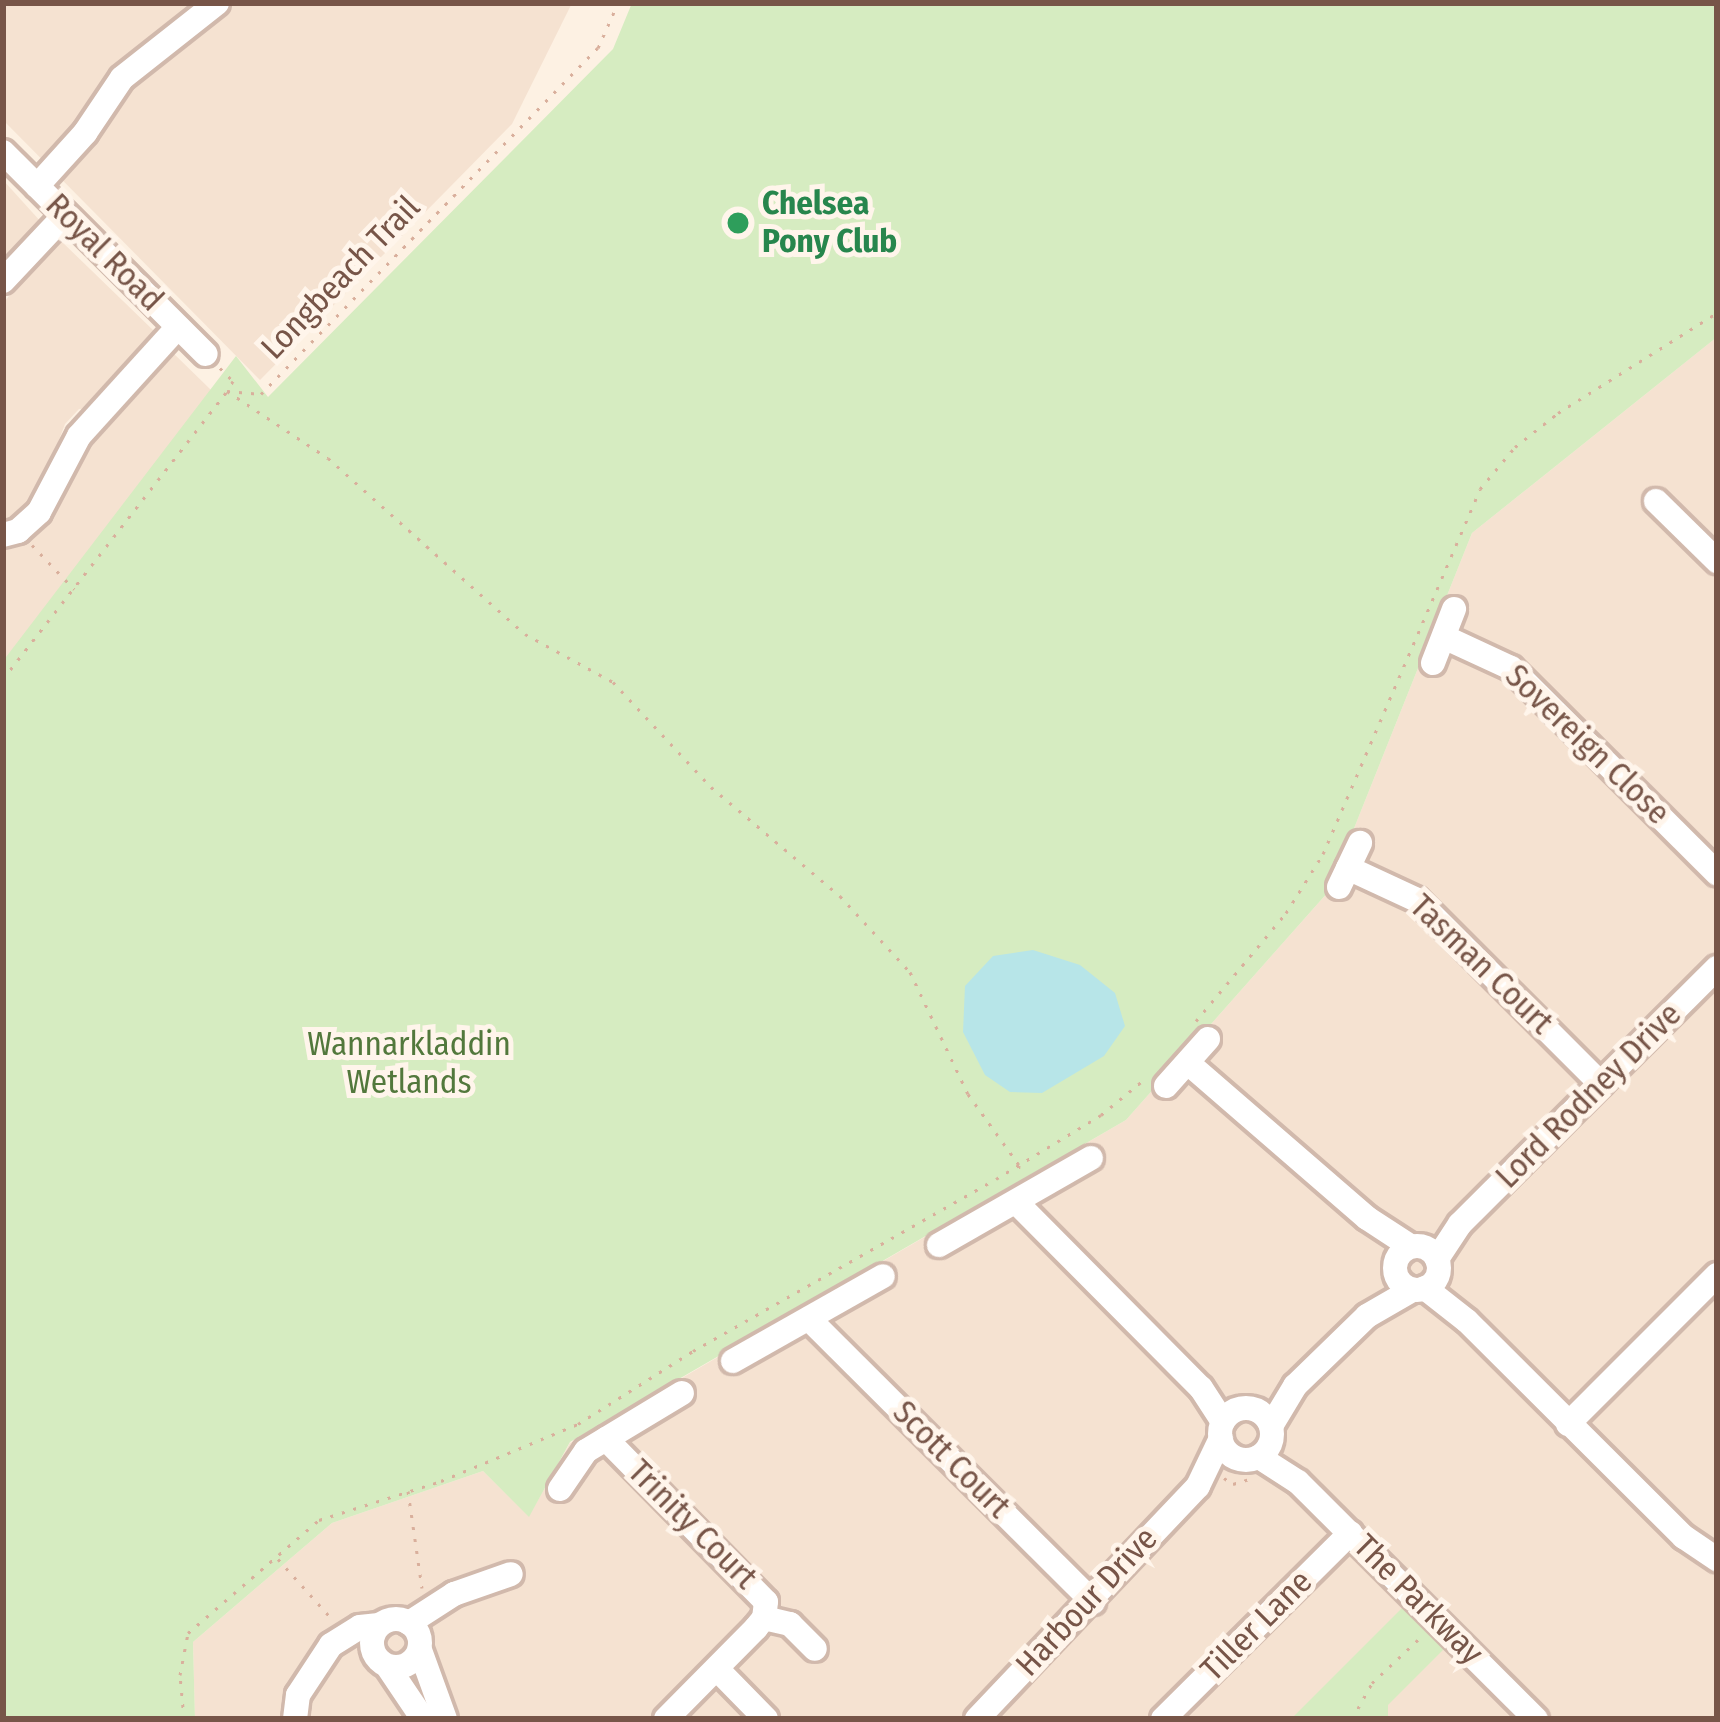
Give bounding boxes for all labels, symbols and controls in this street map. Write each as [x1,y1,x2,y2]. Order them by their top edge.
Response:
place label: Chelsea Pony Club [762,184,897,262]
street label: Royal Road [37,186,171,320]
street label: Longbeach Trail [253,188,429,368]
marker: Chelsea Pony Club [725,210,751,236]
street label: Sovereign Close [1497,657,1677,833]
street label: Tasman Court [1401,887,1561,1043]
street label: Lord Rodney Drive [1488,995,1690,1197]
park label: Wannarkladdin Wetlands [307,1025,511,1103]
street label: Scott Court [884,1393,1018,1527]
street label: Trinity Court [619,1452,765,1598]
street label: Harbour Drive [1008,1519,1166,1685]
street label: The Parkway [1345,1527,1491,1673]
street label: Tiller Lane [1193,1562,1321,1690]

